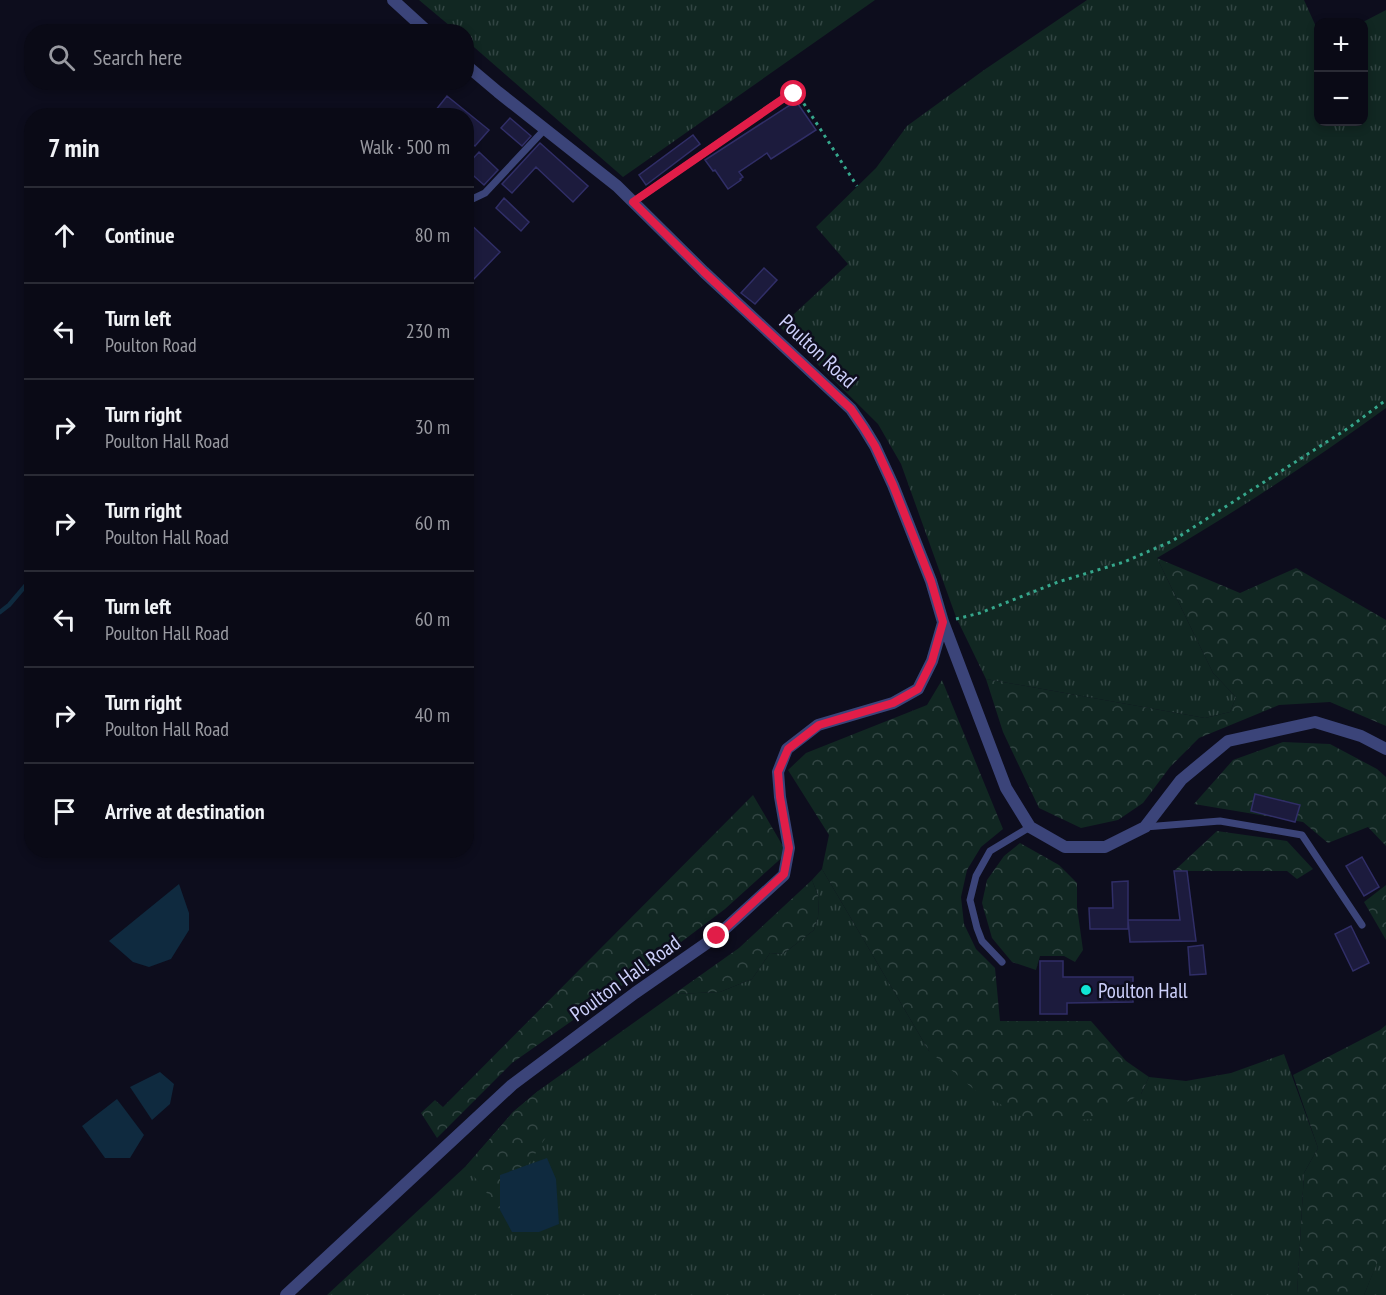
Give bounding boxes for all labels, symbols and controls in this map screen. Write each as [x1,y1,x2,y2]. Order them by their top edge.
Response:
map controls [1314,18,1368,126]
button: + [1314,18,1368,72]
search box [24,24,474,90]
icon: search [45,41,78,74]
text: Search here [93,43,182,71]
button: − [1314,72,1368,126]
route start [780,80,806,106]
text: 7 min [48,131,99,164]
text: Walk · 500 m [360,134,450,160]
icon: ahead [48,219,81,252]
text: Continue [105,221,175,249]
text: 80 m [415,222,450,248]
text: Turn left [105,304,171,332]
street label: Poulton Road [774,308,862,394]
icon: left [48,315,81,348]
text: 230 m [406,318,450,344]
text: Poulton Road [105,332,197,358]
text: Turn right [105,400,182,428]
icon: right [48,411,81,444]
text: 30 m [415,414,450,440]
text: Poulton Hall Road [105,428,229,454]
text: Turn right [105,496,182,524]
icon: right [48,507,81,540]
text: 60 m [415,510,450,536]
text: Poulton Hall Road [105,524,229,550]
text: Turn left [105,592,171,620]
icon: left [48,603,81,636]
text: 60 m [415,606,450,632]
text: Poulton Hall Road [105,620,229,646]
text: Turn right [105,688,182,716]
icon: right [48,699,81,732]
text: 40 m [415,702,450,728]
text: Poulton Hall Road [105,716,229,742]
icon: arrive [48,795,81,828]
text: Arrive at destination [105,797,265,825]
route end [703,922,729,948]
street label: Poulton Hall Road [564,929,686,1027]
place label: Poulton Hall [1098,977,1188,1004]
marker: Poulton Hall [1079,983,1093,997]

